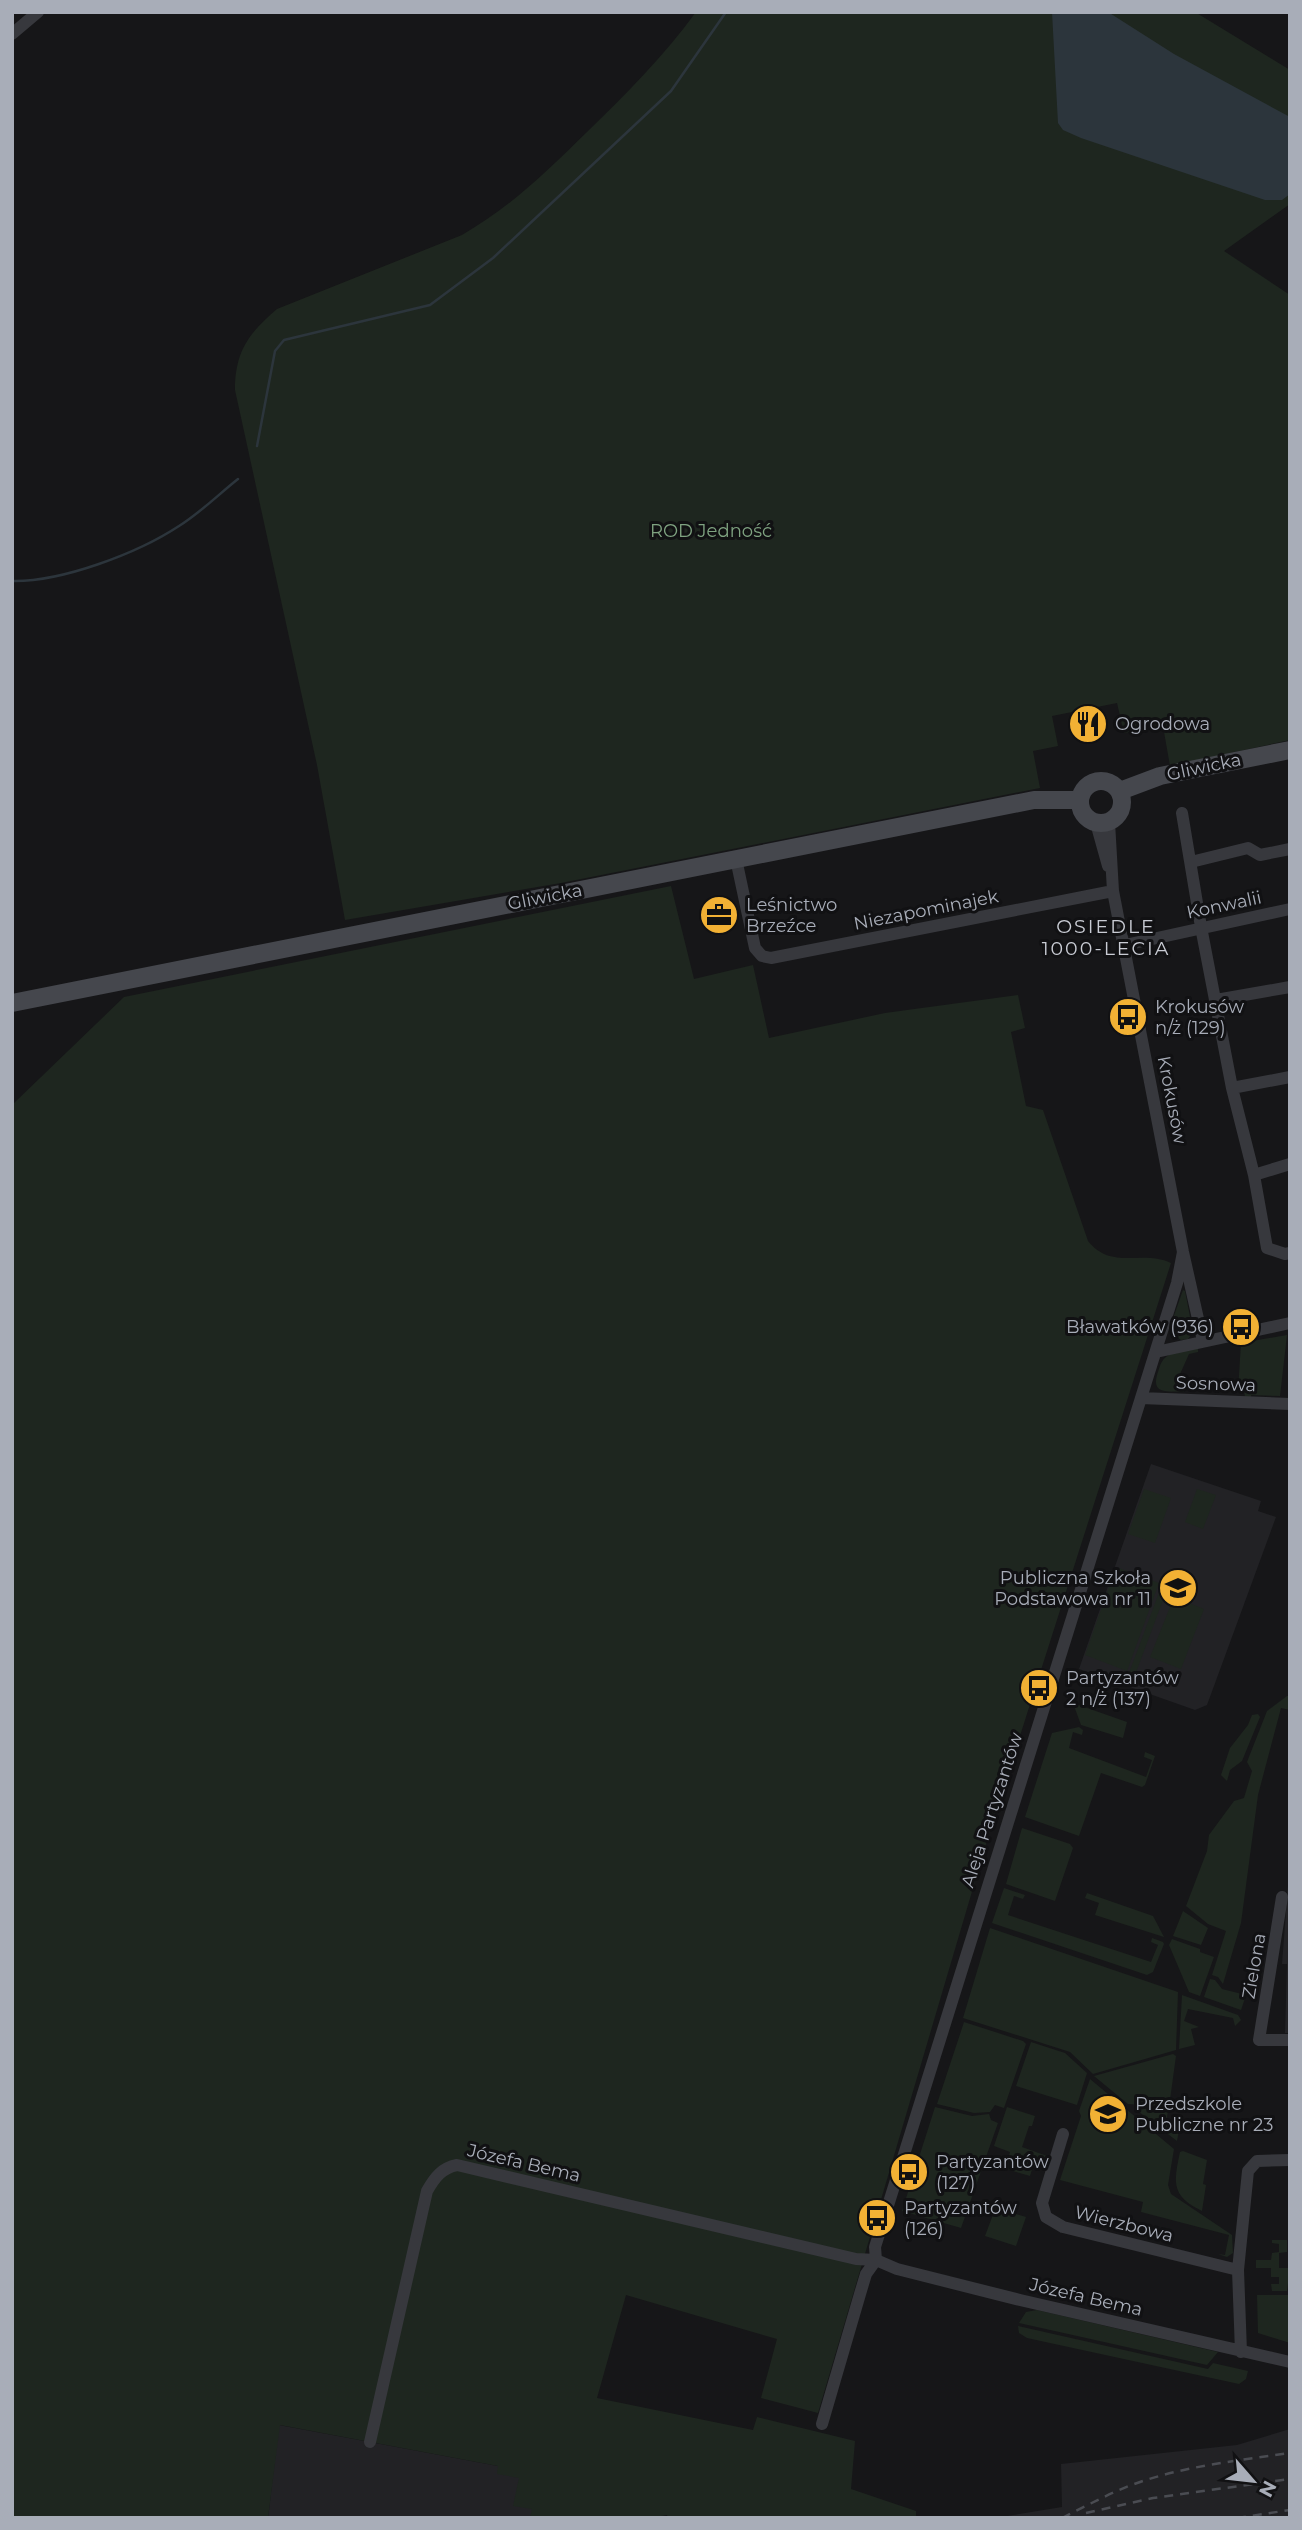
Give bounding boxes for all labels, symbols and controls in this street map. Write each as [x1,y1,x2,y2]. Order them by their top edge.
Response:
park label: ROD Jedność [650,520,772,542]
restaurant icon: Ogrodowa [1067,703,1109,745]
place label: Ogrodowa [1115,713,1210,735]
street label: Gliwicka [1165,748,1243,786]
street label: Gliwicka [506,879,584,915]
street label: Niezapominajek [852,885,1000,935]
street label: Konwalii [1184,886,1264,924]
office icon: Leśnictwo Brzeźce [698,894,740,936]
place label: Leśnictwo Brzeźce [746,894,837,937]
district label: OSIEDLE 1000-LECIA [1042,915,1170,960]
bus stop icon: Krokusów n/ż (129) [1107,996,1149,1038]
place label: Krokusów n/ż (129) [1155,996,1244,1039]
street label: Krokusów [1153,1054,1191,1146]
bus stop icon: Bławatków (936) [1220,1306,1262,1348]
place label: Bławatków (936) [1066,1316,1214,1338]
street label: Sosnowa [1175,1372,1257,1396]
place label: Publiczna Szkoła Podstawowa nr 11 [994,1567,1151,1610]
school or university icon: Publiczna Szkoła Podstawowa nr 11 [1157,1567,1199,1609]
bus stop icon: Partyzantów 2 n/ż (137) [1018,1667,1060,1709]
place label: Partyzantów 2 n/ż (137) [1066,1667,1179,1710]
street label: Aleja Partyzantów [957,1730,1027,1890]
street label: Zielona [1237,1931,1271,2001]
school or university icon: Przedszkole Publiczne nr 23 [1087,2093,1129,2135]
place label: Przedszkole Publiczne nr 23 [1135,2093,1273,2136]
street label: Józefa Bema [464,2139,583,2187]
bus stop icon: Partyzantów (127) [888,2151,930,2193]
place label: Partyzantów (127) [936,2151,1049,2194]
bus stop icon: Partyzantów (126) [856,2197,898,2239]
place label: Partyzantów (126) [904,2197,1017,2240]
street label: Wierzbowa [1072,2201,1176,2247]
street label: Józefa Bema [1026,2273,1145,2321]
north arrow [1218,2446,1288,2516]
text: N [1254,2477,1281,2501]

